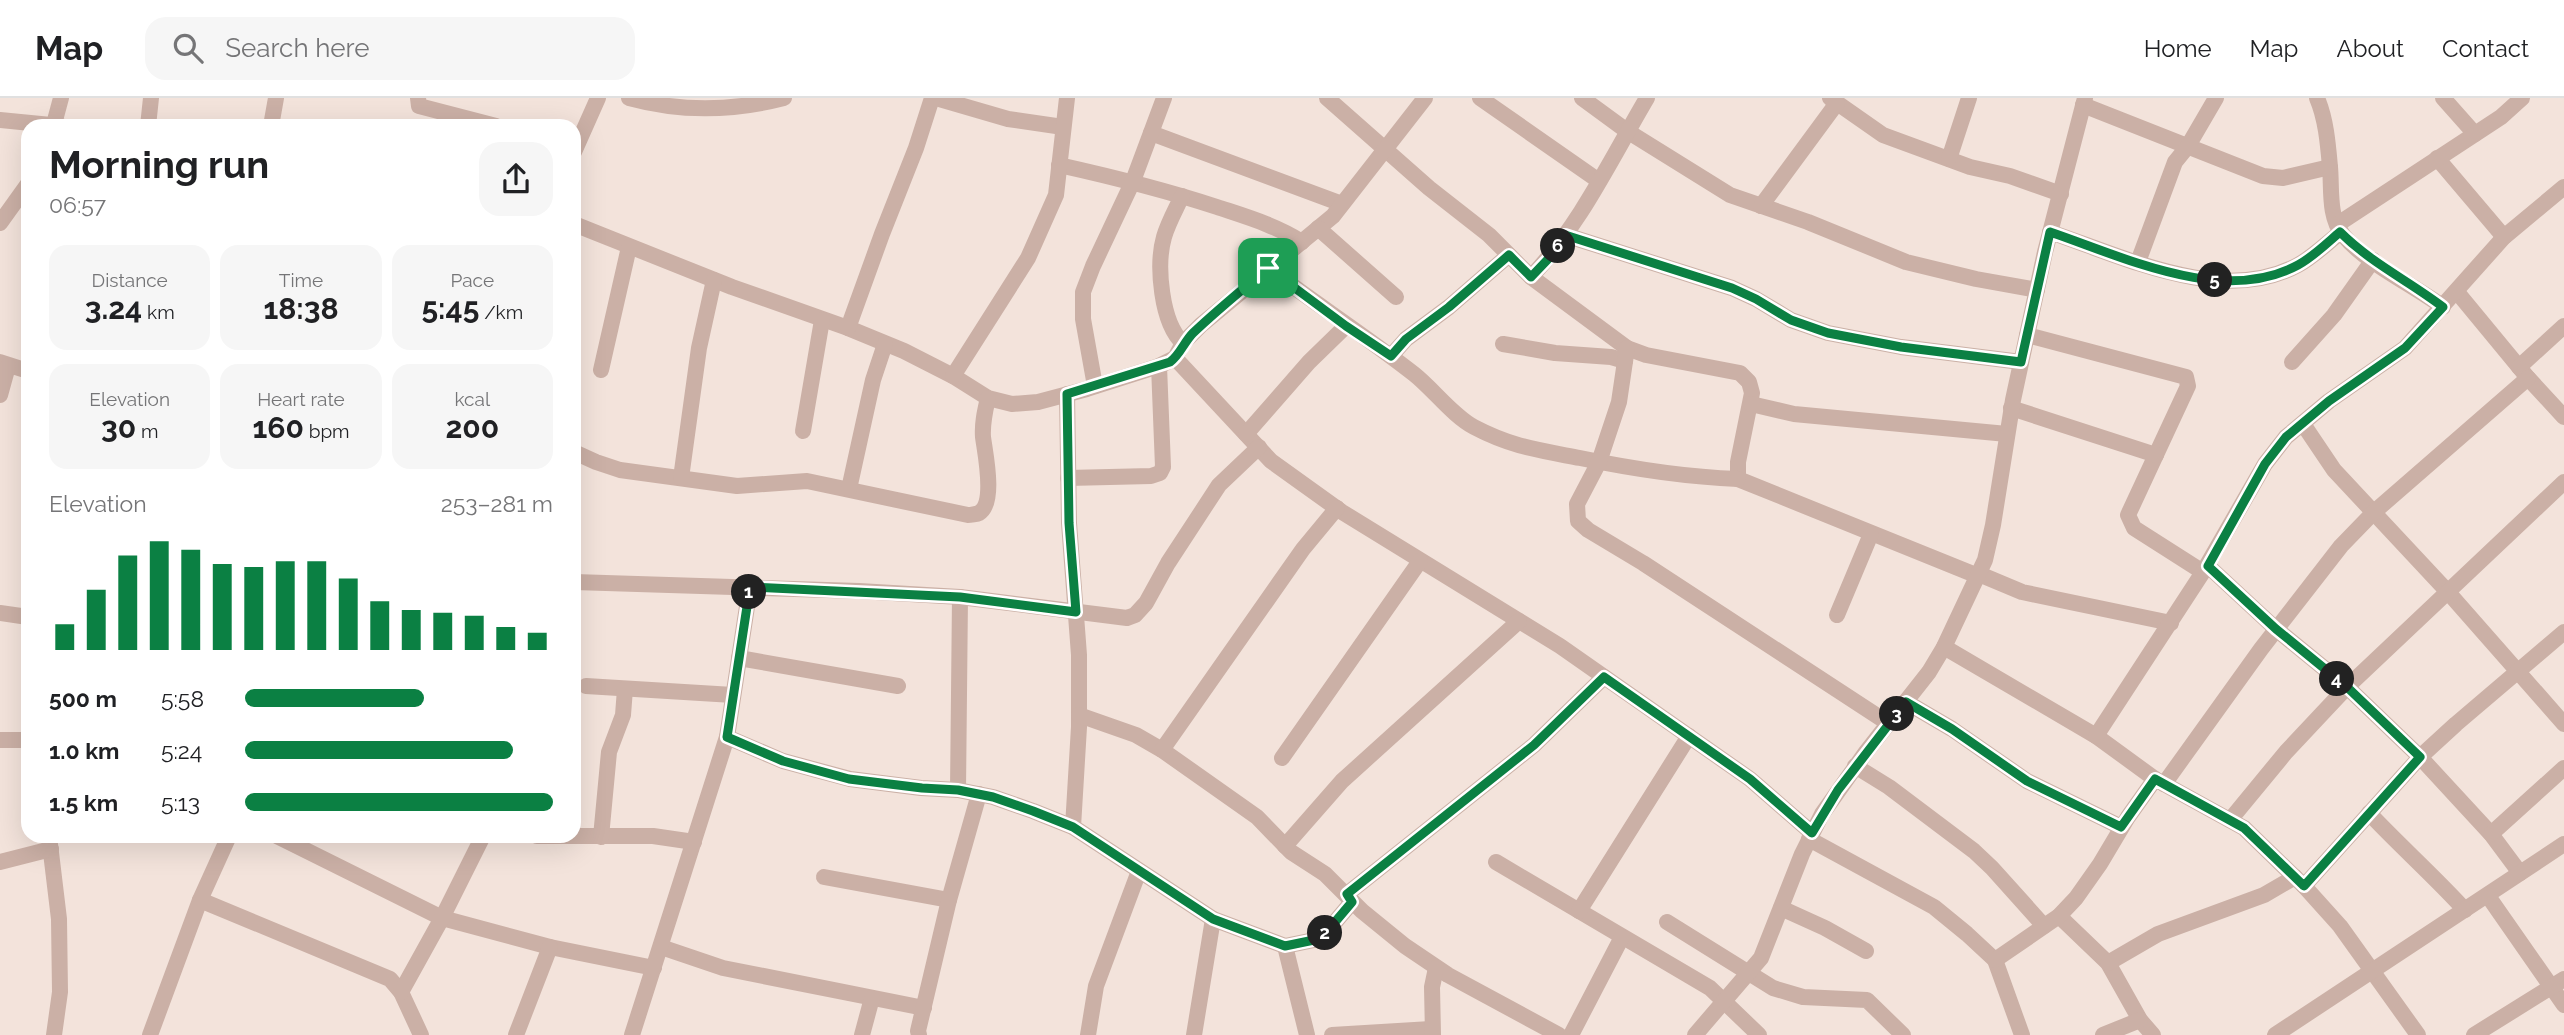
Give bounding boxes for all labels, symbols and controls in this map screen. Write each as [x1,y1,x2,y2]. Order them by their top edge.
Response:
search box [145,17,635,80]
text: Map [35,29,103,68]
icon: search [169,29,207,67]
text: Search here [225,33,370,63]
text: Home [2144,34,2212,63]
text: Map [2250,34,2298,63]
text: About [2336,34,2404,63]
text: Contact [2442,34,2529,63]
text: Morning run [49,142,269,187]
button: share [479,142,553,216]
text: 06:57 [49,191,106,218]
pin: 6 [1540,228,1576,264]
text: 6 [1552,234,1563,256]
pin [1238,238,1298,298]
icon: arrive [1249,249,1287,287]
pin: 5 [2198,262,2232,298]
text: 5 [2209,268,2220,290]
text: Distance [92,269,168,291]
text: Time [279,269,323,291]
text: Pace [451,269,494,291]
text: 3.24 [85,291,142,326]
text: 18:38 [263,291,339,326]
text: 5:45 [422,291,479,326]
text: km [142,301,175,323]
text: /km [479,301,523,323]
text: Elevation [89,388,170,410]
text: Heart rate [257,388,345,410]
text: kcal [455,388,490,410]
text: 30 [101,410,136,445]
text: 160 [252,410,304,445]
text: 200 [445,410,499,445]
text: m [136,420,158,442]
text: bpm [304,420,350,442]
text: Elevation [49,490,147,517]
text: 253–281 m [441,490,553,517]
pin: 1 [732,574,766,610]
text: 1 [744,580,753,602]
pin: 4 [2320,662,2354,696]
text: 4 [2331,667,2342,689]
text: 500 m [49,685,117,712]
text: 5:58 [161,685,204,712]
pin: 3 [1880,696,1914,732]
text: 3 [1891,702,1902,724]
text: 1.0 km [49,737,119,764]
text: 5:24 [161,737,202,764]
text: 1.5 km [49,789,118,816]
text: 5:13 [161,789,200,816]
pin: 2 [1308,916,1342,950]
text: 2 [1319,921,1330,943]

